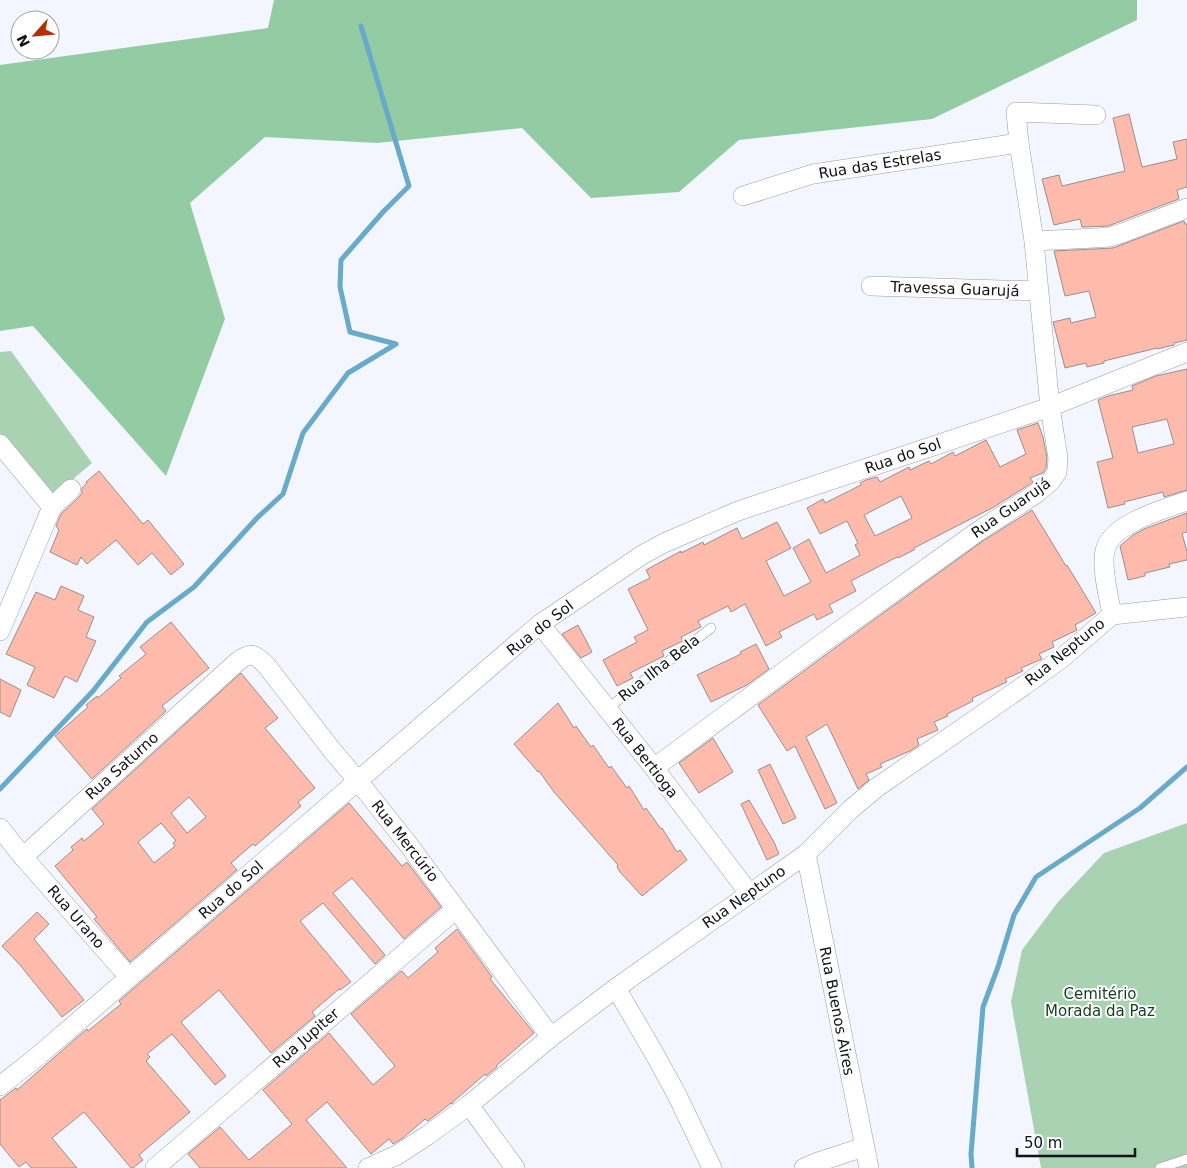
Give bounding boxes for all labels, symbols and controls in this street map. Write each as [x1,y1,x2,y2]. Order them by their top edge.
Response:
north arrow [10,10,60,60]
text: N [14,32,33,50]
street label: Rua das Estrelas [817,145,943,183]
street label: Travessa Guarujá [889,278,1020,300]
street label: Rua do Sol [862,435,944,477]
street label: Rua Guarujá [968,474,1054,542]
street label: Rua do Sol [503,596,577,660]
street label: Rua Neptuno [1022,614,1108,690]
street label: Rua Ilha Bela [615,631,703,705]
street label: Rua Bertioga [608,714,682,802]
street label: Rua Saturno [82,729,162,803]
street label: Rua Mercúrio [368,797,442,885]
street label: Rua do Sol [195,857,267,923]
street label: Rua Neptuno [699,862,789,932]
street label: Rua Urano [44,882,108,952]
street label: Rua Buenos Aires [816,945,858,1077]
park label: Cemitério Morada da Paz [1045,985,1155,1020]
street label: Rua Jupiter [269,1004,344,1072]
scale bar [1017,1126,1134,1158]
text: 50 m [1024,1134,1062,1152]

